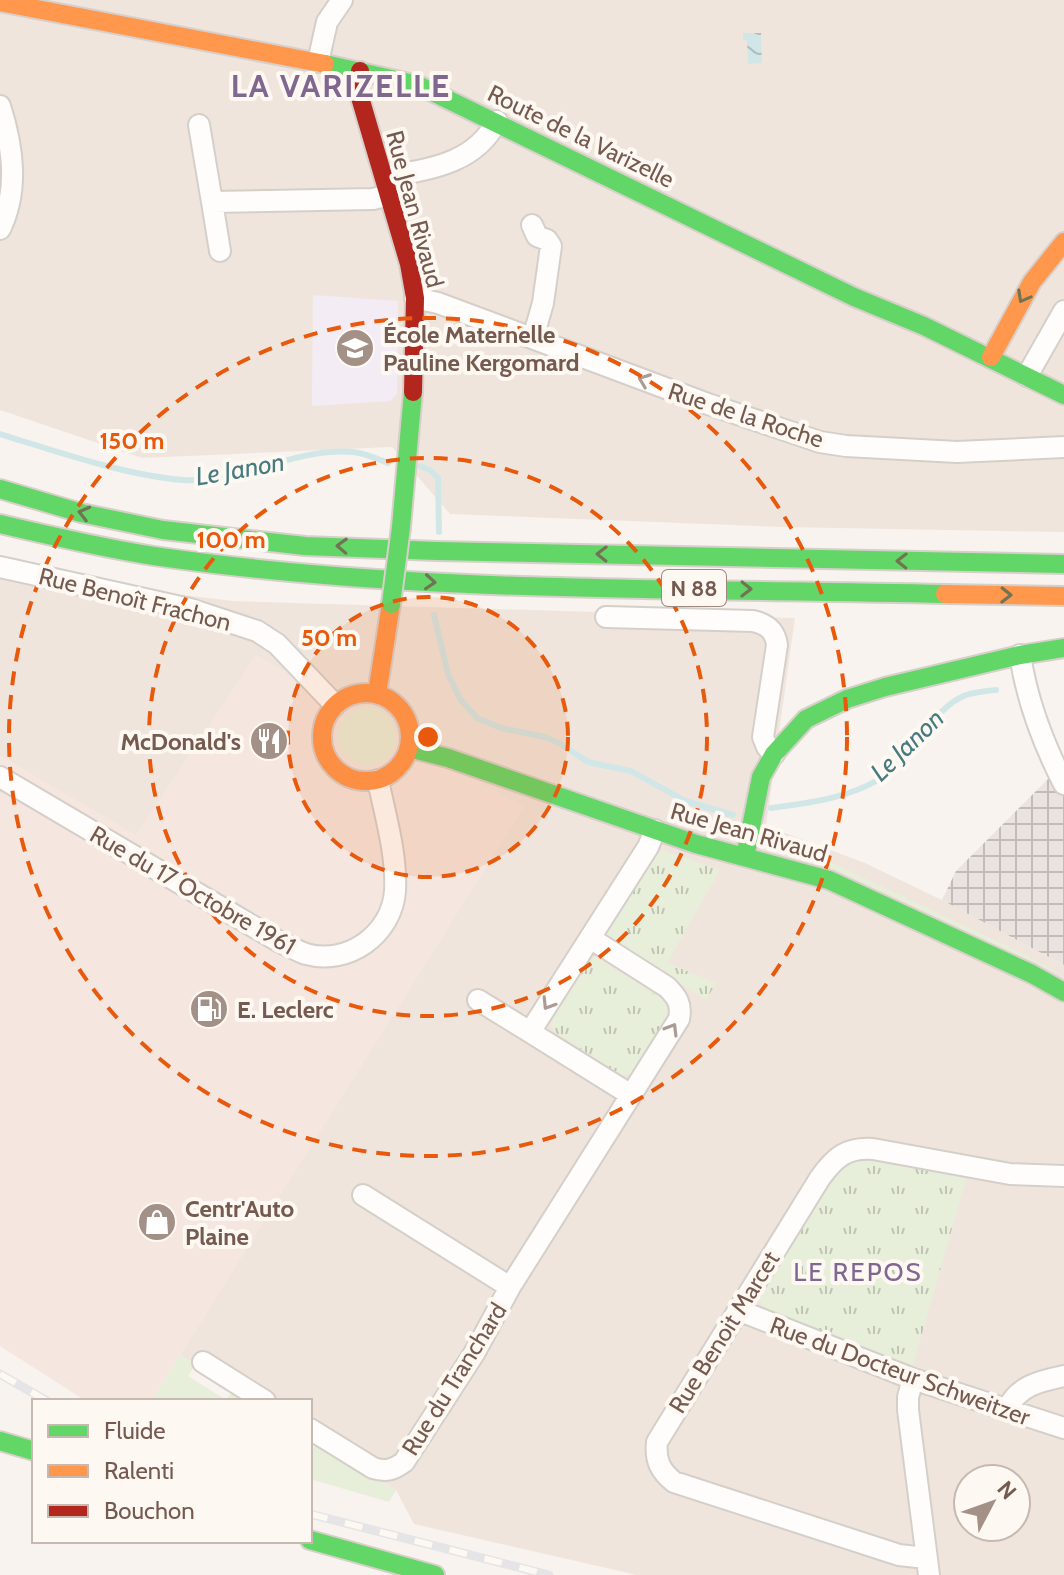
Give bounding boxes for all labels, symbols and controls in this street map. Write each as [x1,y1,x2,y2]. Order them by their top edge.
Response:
district label: LA VARIZELLE [231,66,451,105]
street label: Route de la Varizelle [483,78,679,194]
street label: Rue Jean Rivaud [380,127,450,291]
one-way arrow [1017,288,1033,302]
place label: École Maternelle Pauline Kergomard [383,320,579,377]
school or university icon: École Maternelle Pauline Kergomard [334,327,376,369]
one-way arrow [638,373,652,390]
street label: Rue de la Roche [665,376,827,454]
text: 150 m [100,426,164,455]
water label: Le Janon [193,445,287,493]
one-way arrow [78,505,92,522]
text: 100 m [196,525,266,554]
one-way arrow [335,538,348,555]
one-way arrow [595,545,608,563]
one-way arrow [895,552,908,569]
street label: Rue Benoît Frachon [36,561,234,637]
road number: N 88 [662,570,726,606]
one-way arrow [424,573,437,590]
one-way arrow [740,581,753,598]
one-way arrow [1000,586,1013,604]
text: 50 m [301,623,357,652]
water label: Le Janon [864,702,950,788]
restaurant icon: McDonald's [248,720,290,762]
centre of rings [414,723,442,751]
place label: McDonald's [120,727,241,756]
street label: Rue Jean Rivaud [667,796,831,868]
street label: Rue du 17 Octobre 1961 [85,819,301,961]
fuel station icon: E. Leclerc [188,988,230,1030]
place label: E. Leclerc [237,995,334,1024]
one-way arrow [542,995,557,1010]
one-way arrow [663,1023,678,1038]
place label: Centr'Auto Plaine [185,1194,295,1251]
shop icon: Centr'Auto Plaine [136,1201,178,1243]
street label: Rue Benoit Marcet [663,1246,785,1418]
district label: LE REPOS [793,1256,923,1288]
street label: Rue du Tranchard [395,1297,513,1461]
street label: Rue du Docteur Schweitzer [766,1310,1034,1432]
legend [32,1399,312,1543]
text: Fluide [104,1416,166,1445]
text: Ralenti [104,1456,174,1485]
north arrow [952,1463,1032,1543]
text: N [991,1475,1022,1505]
text: Bouchon [104,1496,195,1525]

